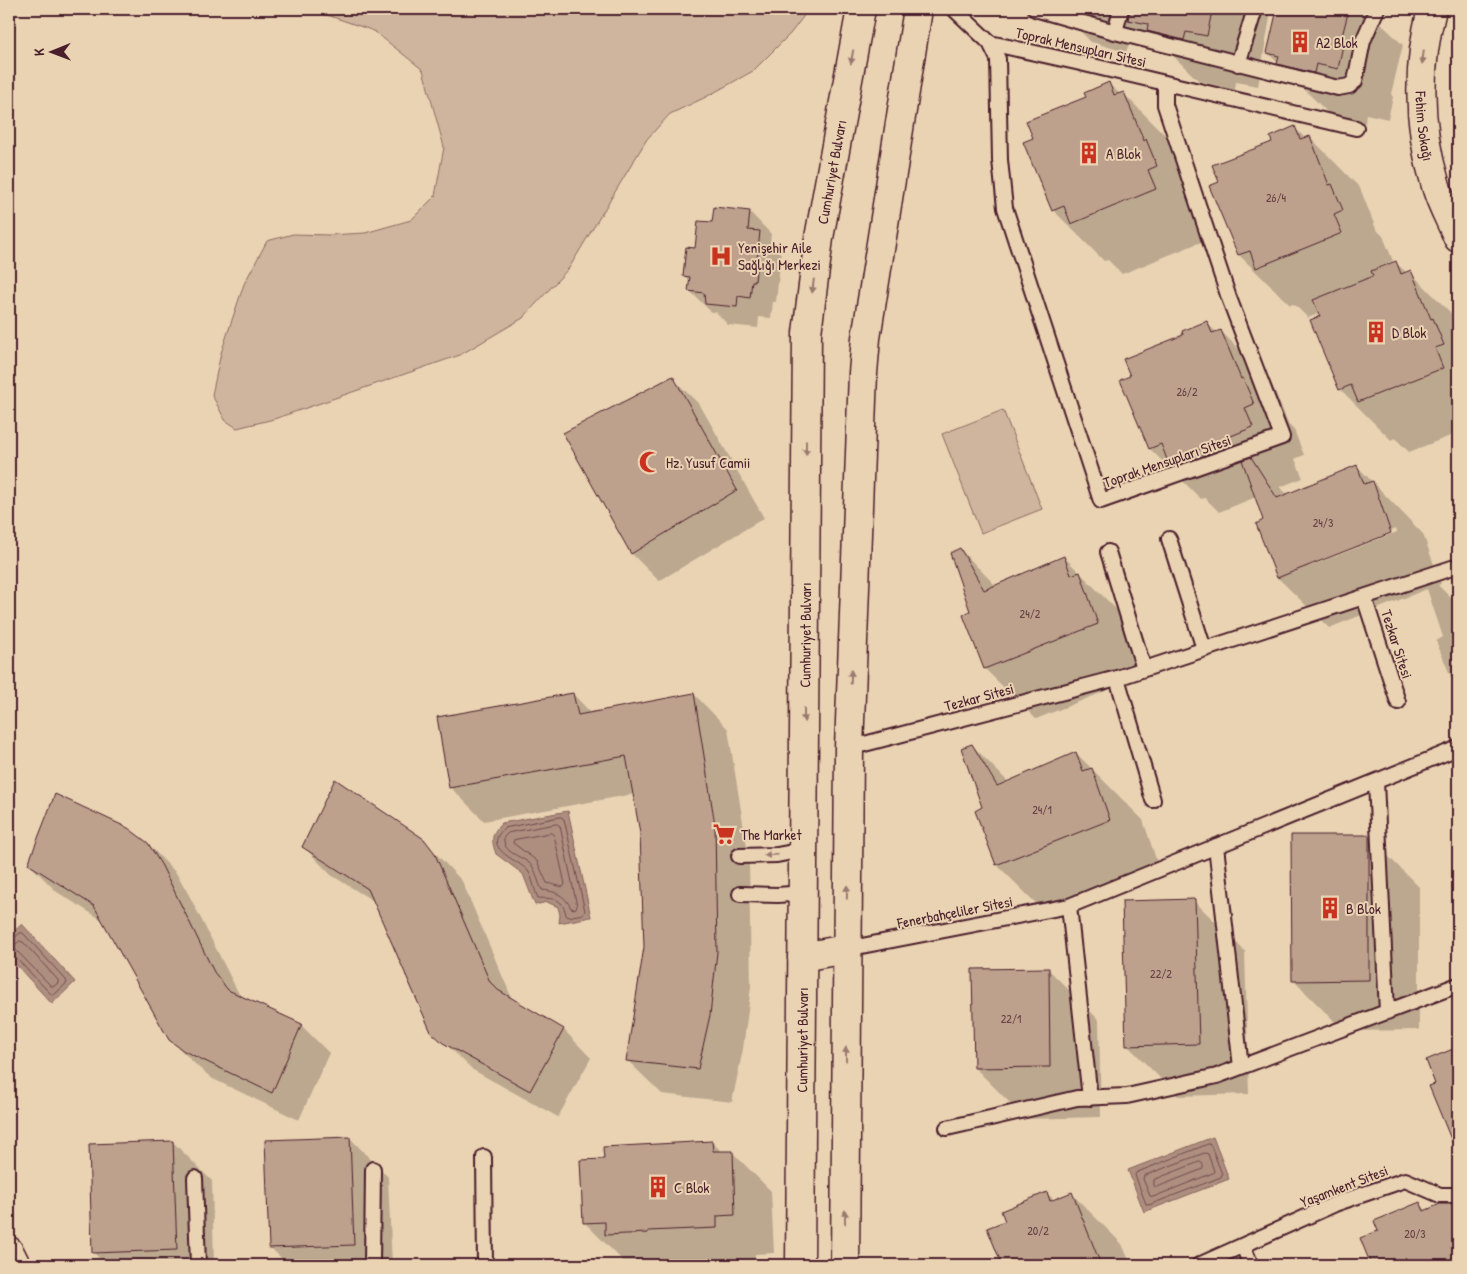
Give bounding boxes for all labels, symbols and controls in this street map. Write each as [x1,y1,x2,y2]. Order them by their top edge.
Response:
street label: Toprak Mensupları Sitesi [1014,22,1148,72]
north arrow [28,28,78,78]
building icon: A2 Blok [1287,29,1313,55]
place label: A2 Blok [1316,32,1358,53]
text: K [29,48,48,56]
one-way arrow [848,49,856,65]
one-way arrow [1419,49,1427,65]
street label: Fehim Sokağı [1411,90,1439,163]
street label: Cumhuriyet Bulvarı [811,118,851,226]
building icon: A Blok [1076,140,1102,166]
place label: A Blok [1106,143,1141,164]
house number: 26/4 [1266,189,1286,206]
place label: Yenişehir Aile Sağlığı Merkezi [738,237,821,275]
hospital icon: Yenişehir Aile Sağlığı Merkezi [708,243,734,269]
one-way arrow [809,278,817,294]
building icon: D Blok [1363,319,1389,345]
place label: D Blok [1392,322,1426,343]
house number: 26/2 [1176,383,1198,400]
street label: Toprak Mensupları Sitesi [1100,429,1234,493]
one-way arrow [802,440,810,456]
mosque icon: Hz. Yusuf Camii [637,449,663,475]
place label: Hz. Yusuf Camii [666,452,750,473]
house number: 24/3 [1313,514,1333,531]
street label: Cumhuriyet Bulvarı [794,582,816,688]
house number: 24/2 [1020,605,1041,622]
street label: Tezkar Sitesi [1376,607,1418,681]
one-way arrow [848,668,856,684]
street label: Tezkar Sitesi [942,678,1016,716]
one-way arrow [800,708,808,724]
house number: 24/1 [1032,801,1052,818]
supermarket icon: The Market [711,821,737,847]
place label: The Market [741,824,803,845]
one-way arrow [763,851,779,859]
one-way arrow [843,883,851,899]
street label: Fenerbahçeliler Sitesi [894,890,1015,934]
building icon: B Blok [1317,895,1343,921]
place label: B Blok [1346,898,1381,919]
house number: 22/2 [1150,965,1172,982]
street label: Cumhuriyet Bulvarı [791,987,813,1093]
house number: 22/1 [1001,1010,1021,1027]
one-way arrow [842,1046,850,1062]
street label: Yaşamkent Sitesi [1297,1160,1391,1212]
building icon: C Blok [645,1174,671,1200]
place label: C Blok [674,1177,710,1198]
one-way arrow [841,1208,849,1224]
house number: 20/2 [1027,1222,1049,1239]
house number: 20/3 [1404,1225,1426,1242]

